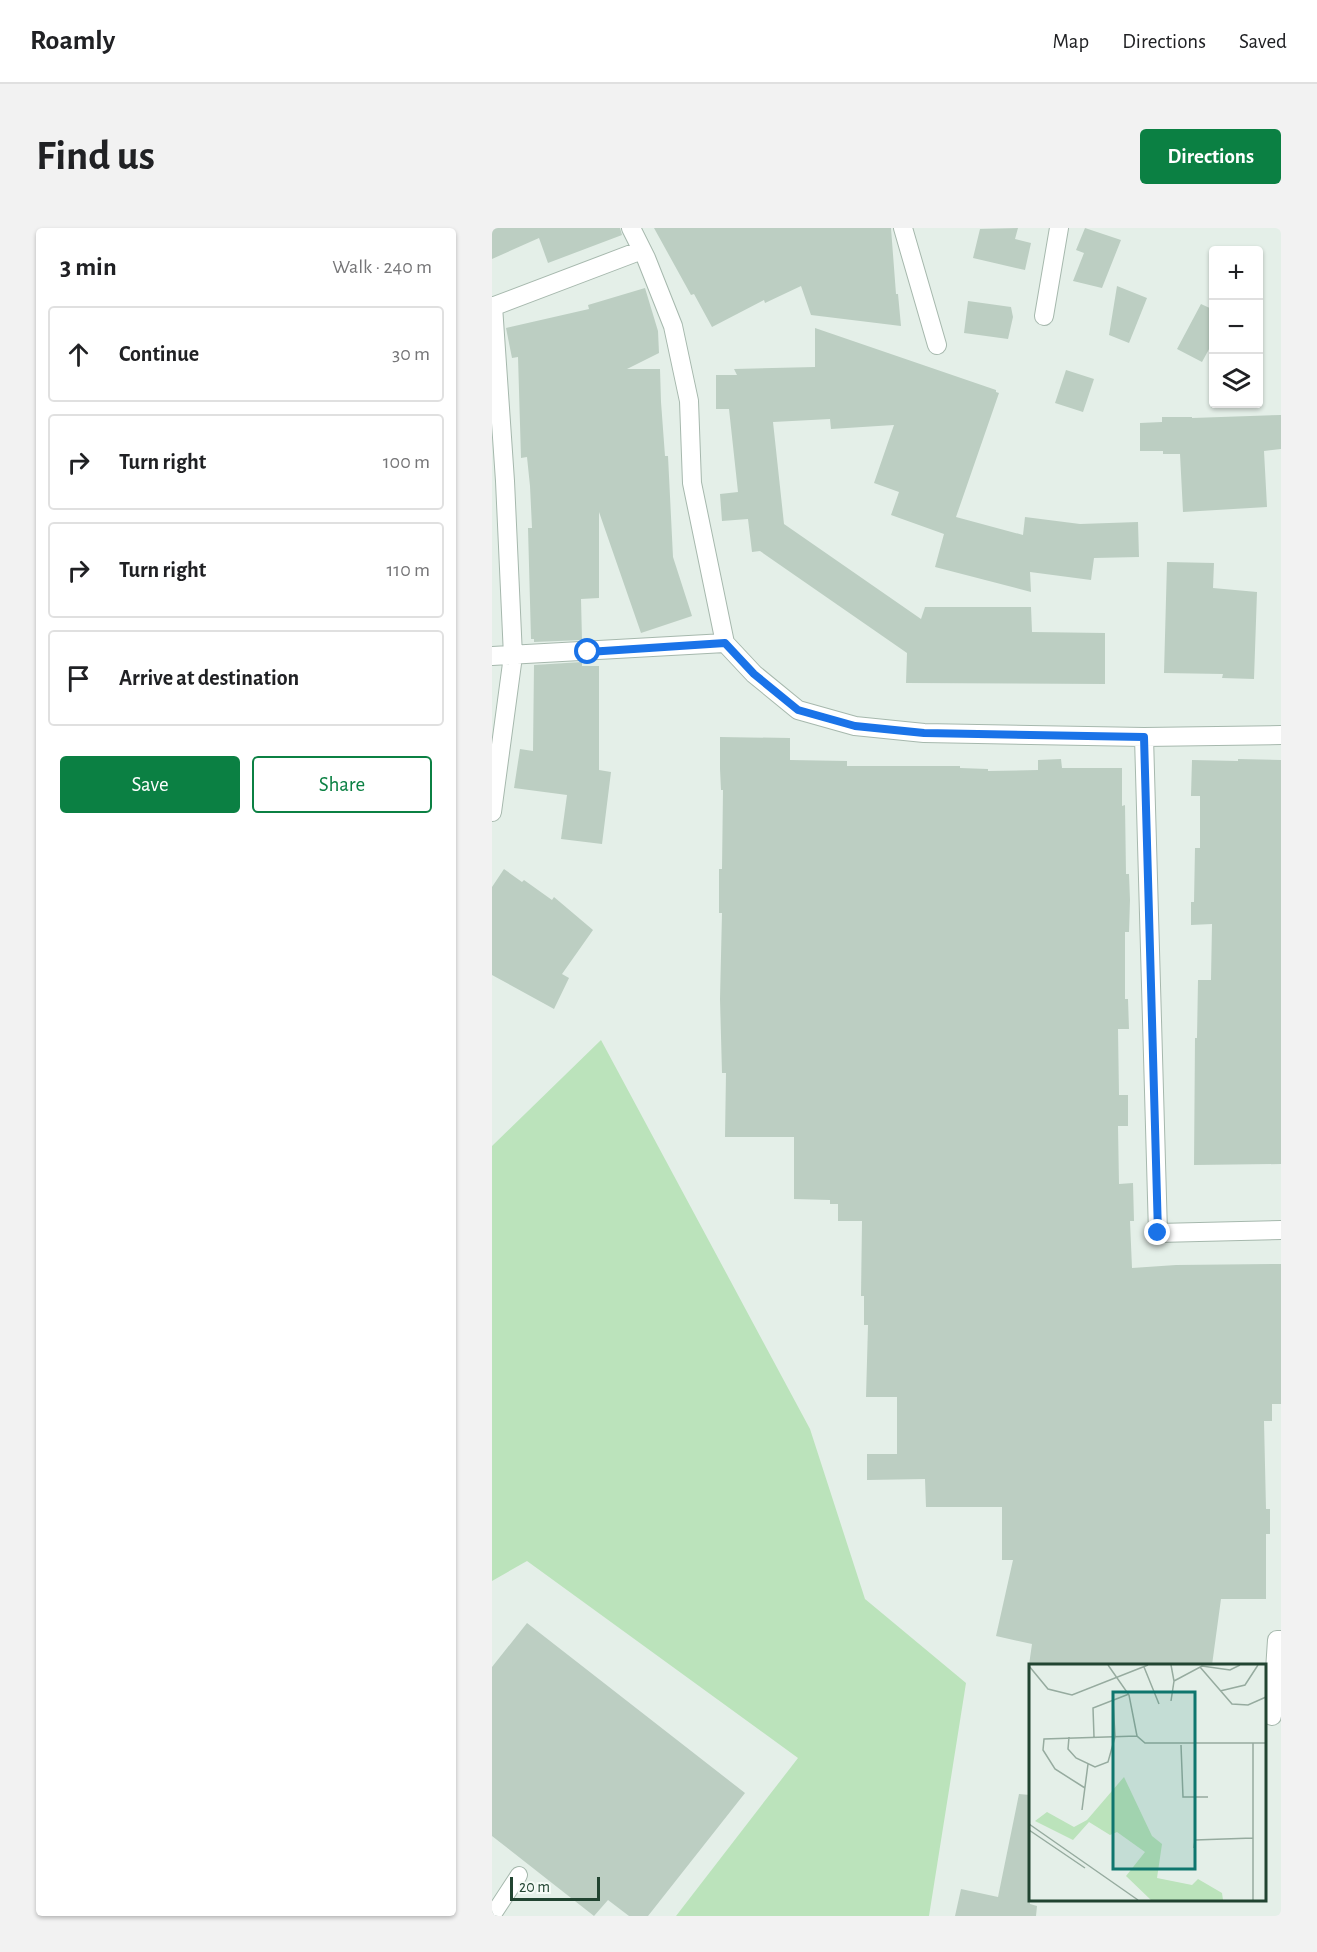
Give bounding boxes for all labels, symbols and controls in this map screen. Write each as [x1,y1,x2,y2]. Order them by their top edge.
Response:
text: Roamly [30,27,115,55]
text: Map [1053,31,1089,52]
text: Directions [1122,31,1206,52]
text: Saved [1239,31,1287,52]
button: Directions [1140,129,1281,184]
text: Find us [36,135,155,177]
map controls [1209,246,1263,408]
button: + [1209,246,1263,300]
text: 3 min [60,254,117,280]
text: Walk · 240 m [332,257,432,277]
button: − [1209,300,1263,354]
icon: ahead [62,338,95,371]
text: Continue [119,343,199,365]
text: 30 m [392,344,430,364]
button: layers [1209,354,1263,408]
icon: right [62,446,95,479]
text: Turn right [119,451,206,473]
text: 100 m [383,452,430,472]
icon: right [62,554,95,587]
text: Turn right [119,559,206,581]
text: 110 m [386,560,430,580]
route start [574,638,600,664]
icon: arrive [62,662,95,695]
text: Arrive at destination [119,667,299,689]
button: Save [60,756,240,813]
button: Share [252,756,432,813]
route end [1144,1219,1170,1245]
inset map [1029,1664,1266,1901]
scale bar [510,1874,600,1902]
text: 20 m [519,1879,550,1895]

